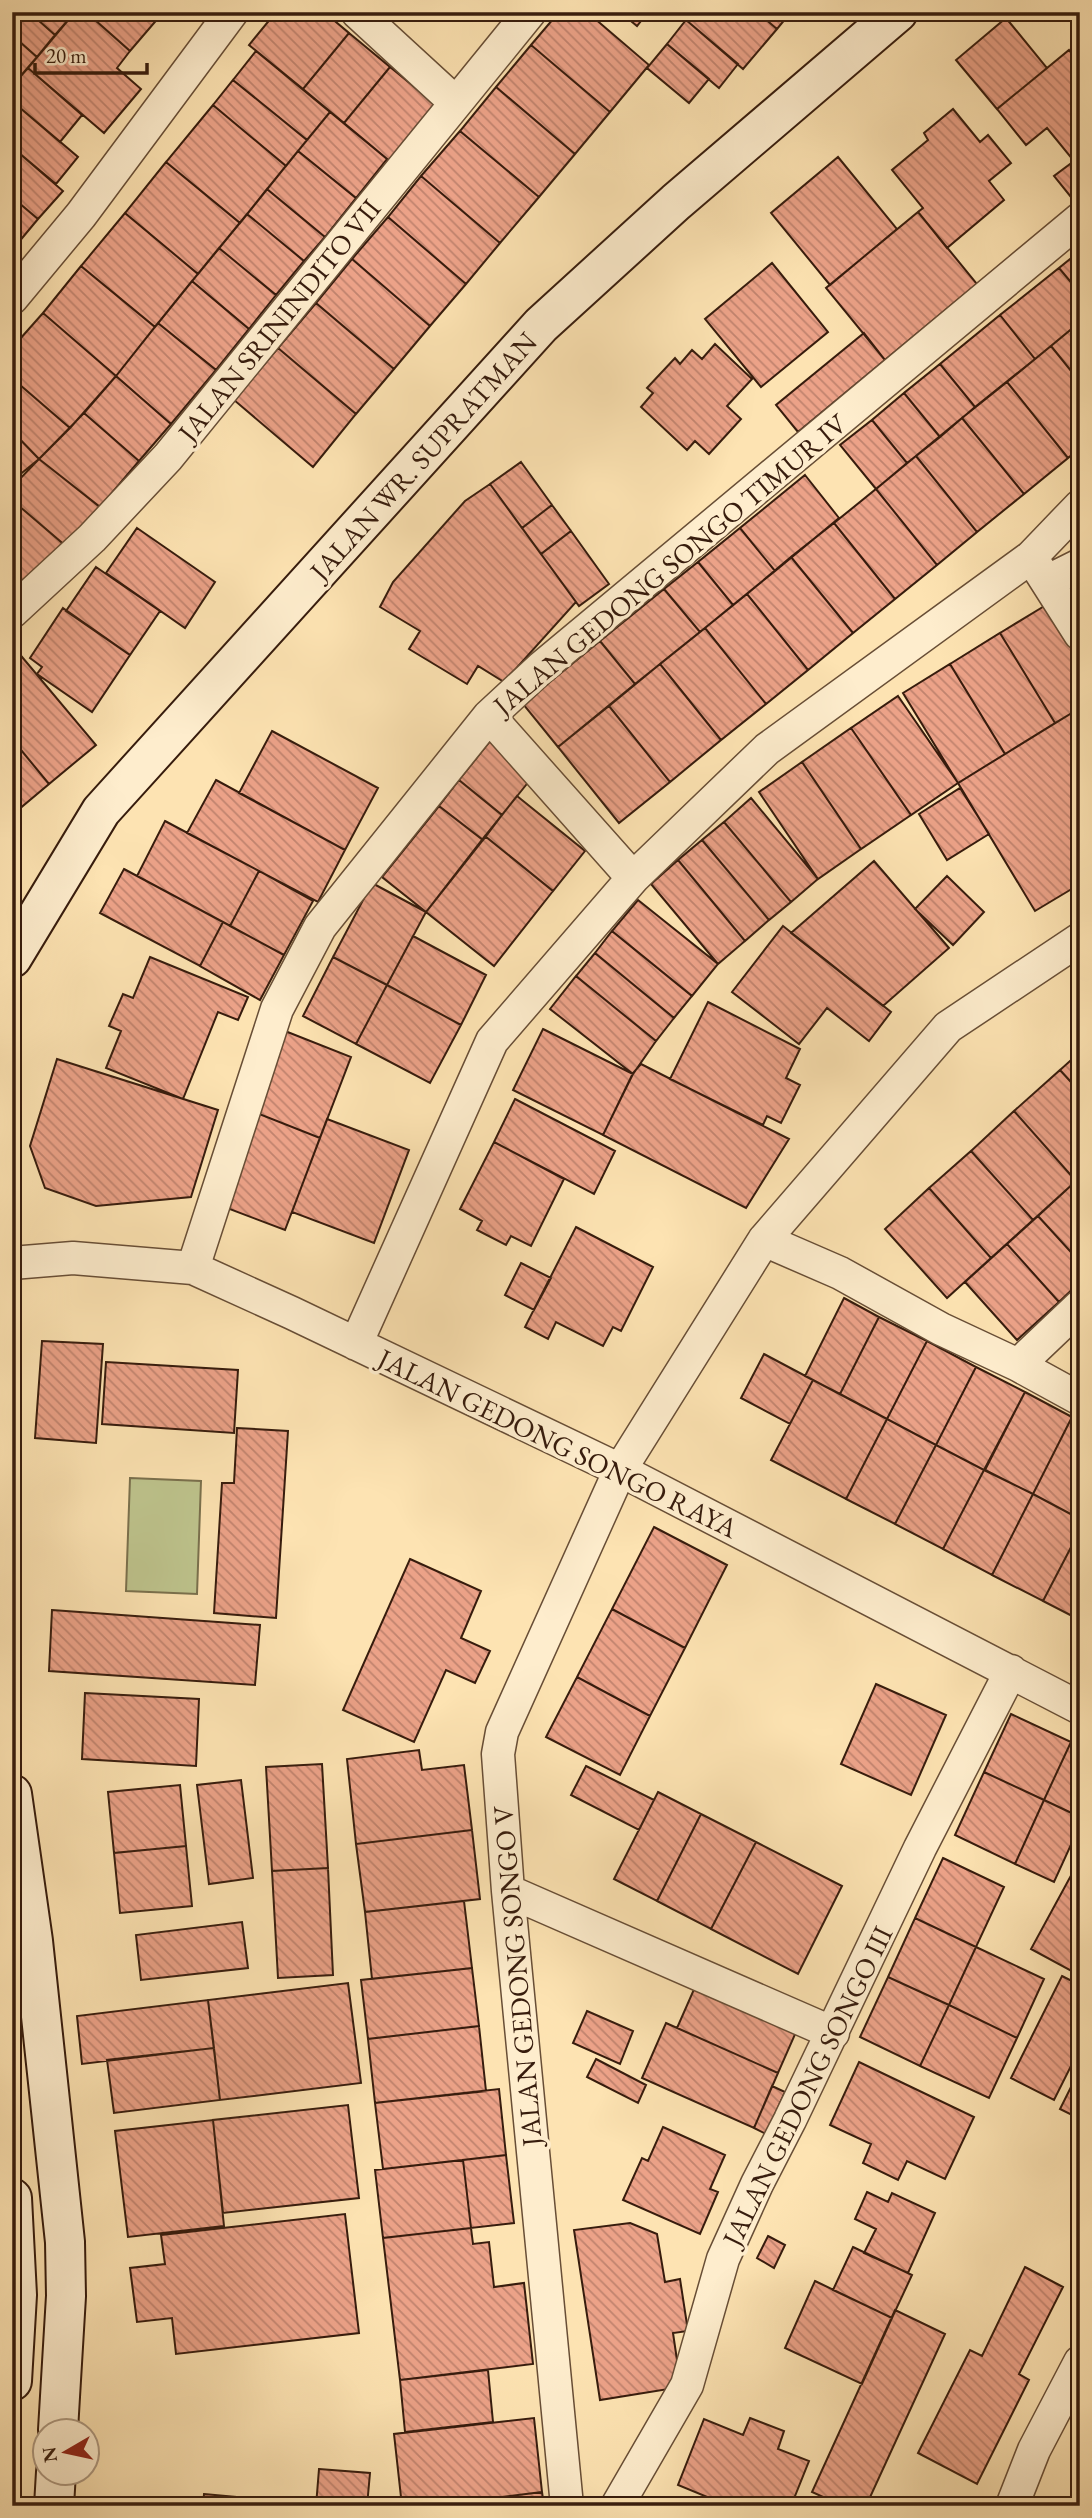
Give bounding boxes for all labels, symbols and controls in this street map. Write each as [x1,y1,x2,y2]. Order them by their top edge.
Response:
scale bar [35,32,147,76]
text: 20 m [46,42,87,69]
street label: JALAN SRININDITO VII [169,191,388,450]
street label: JALAN WR. SUPRATMAN [300,324,544,589]
street label: JALAN GEDONG SONGO TIMUR IV [484,405,855,724]
street label: JALAN GEDONG SONGO RAYA [370,1339,744,1546]
street label: JALAN GEDONG SONGO V [484,1804,550,2150]
street label: JALAN GEDONG SONGO III [713,1920,900,2254]
north arrow [32,2416,102,2486]
text: N [36,2444,63,2464]

